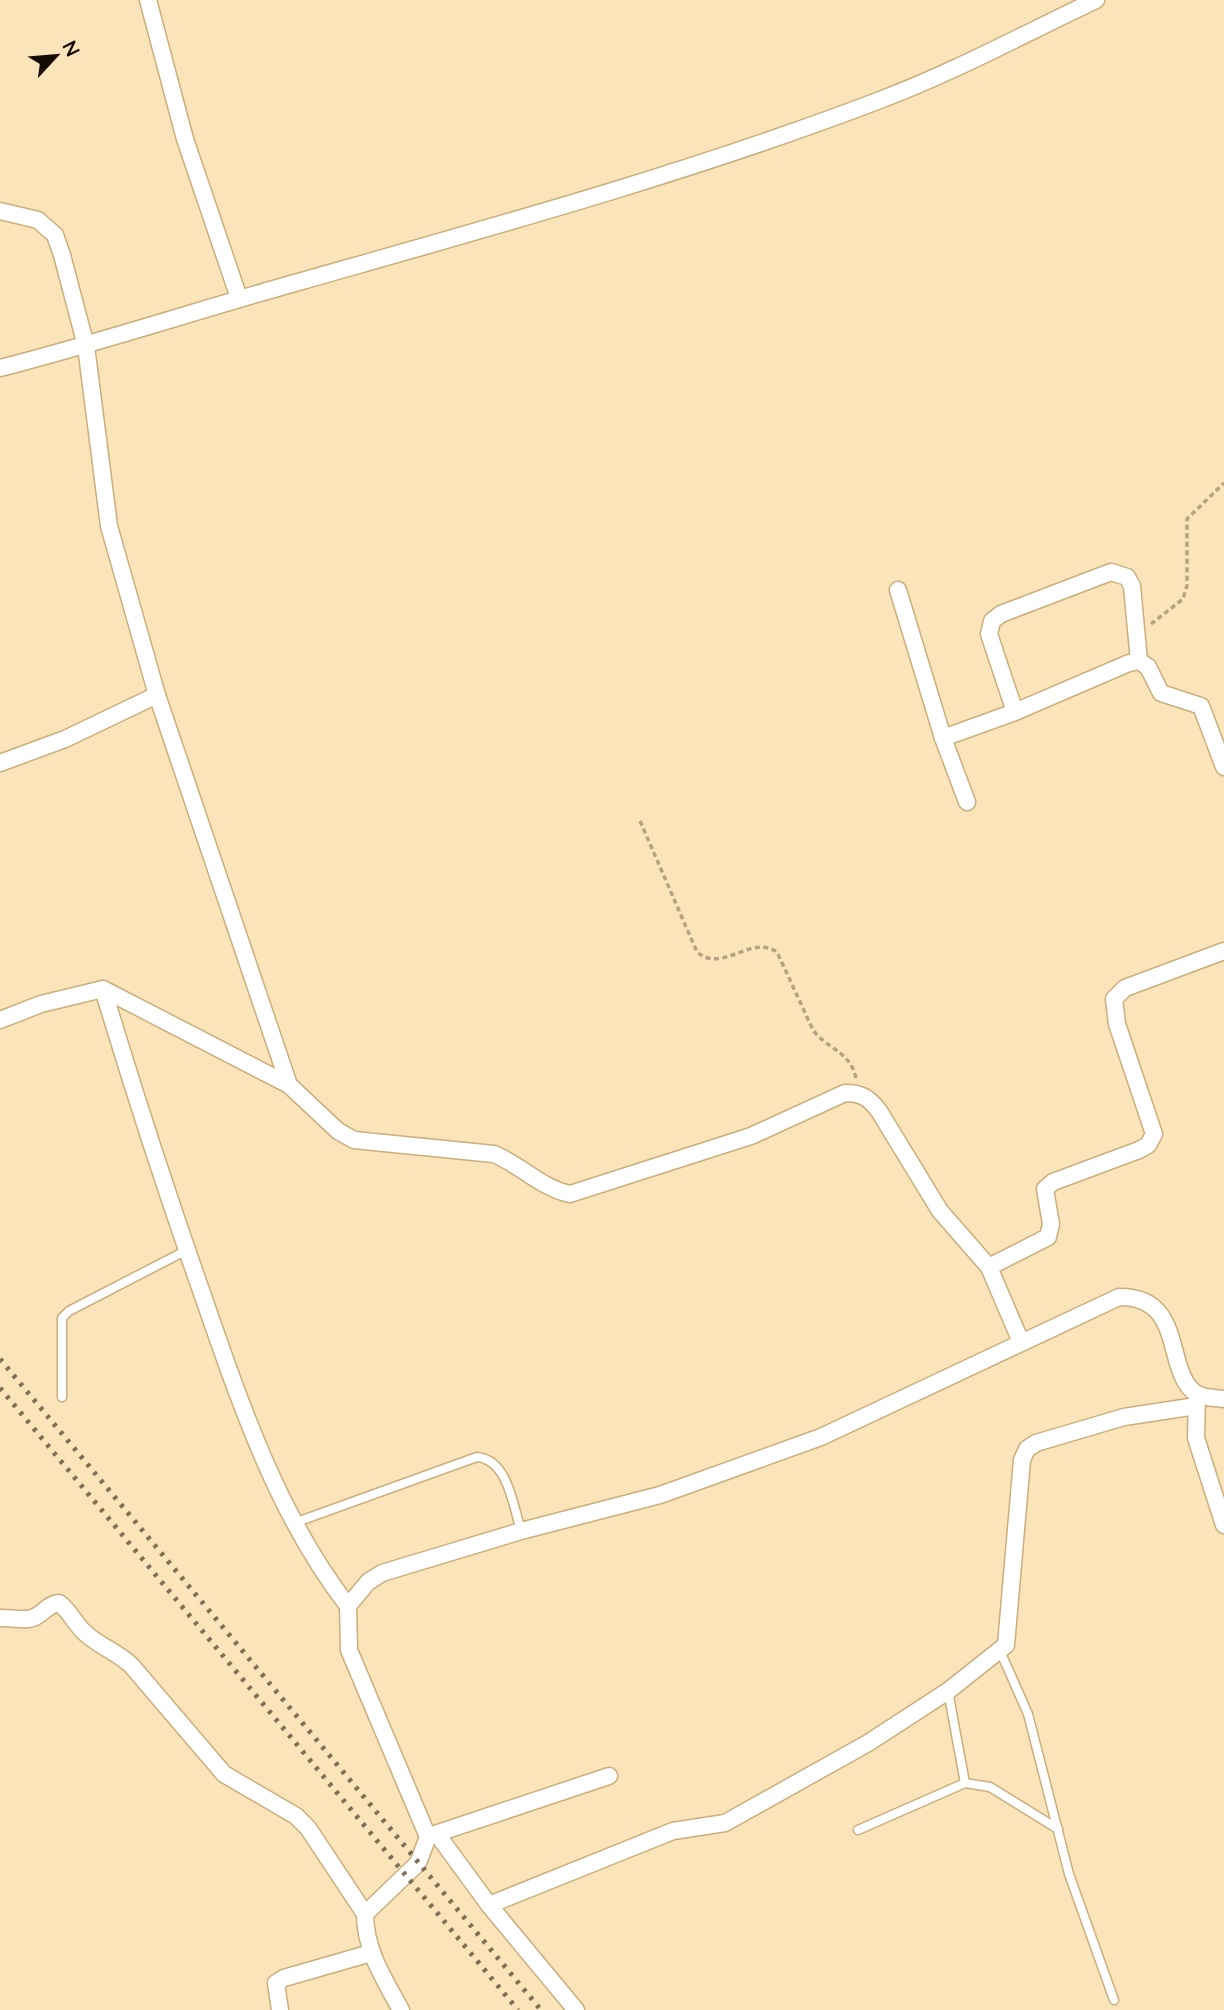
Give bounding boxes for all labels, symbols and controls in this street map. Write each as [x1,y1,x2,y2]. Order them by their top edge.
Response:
north arrow [21,21,91,91]
text: N [58,37,85,60]

